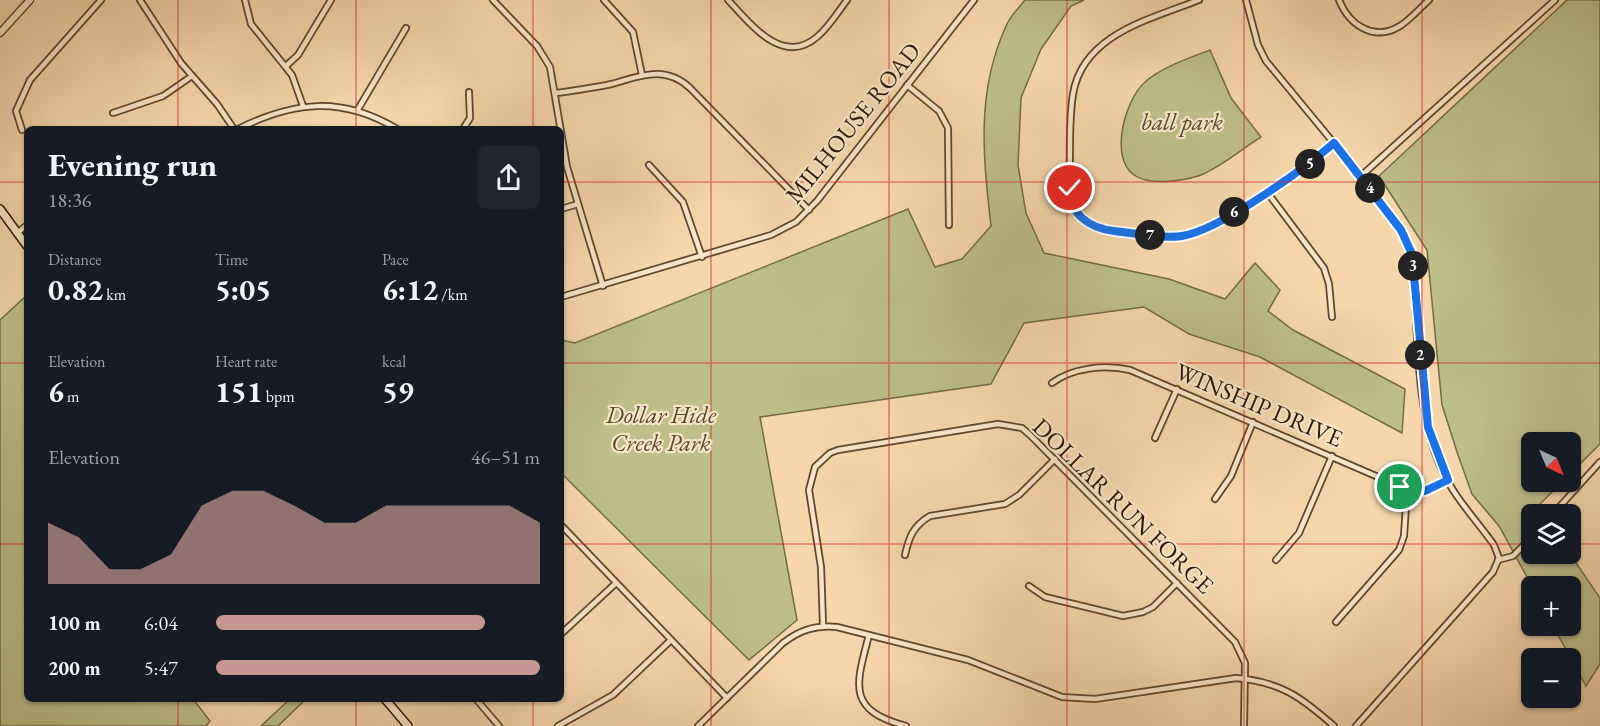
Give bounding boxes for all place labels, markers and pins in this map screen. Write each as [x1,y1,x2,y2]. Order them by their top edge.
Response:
pin: 5 [1295,149,1325,179]
pin [1044,162,1095,213]
pin: 4 [1355,173,1385,203]
pin: 6 [1219,197,1249,227]
pin: 7 [1135,220,1165,250]
pin: 3 [1398,251,1428,281]
pin: 2 [1405,340,1435,370]
pin [1374,461,1425,512]

